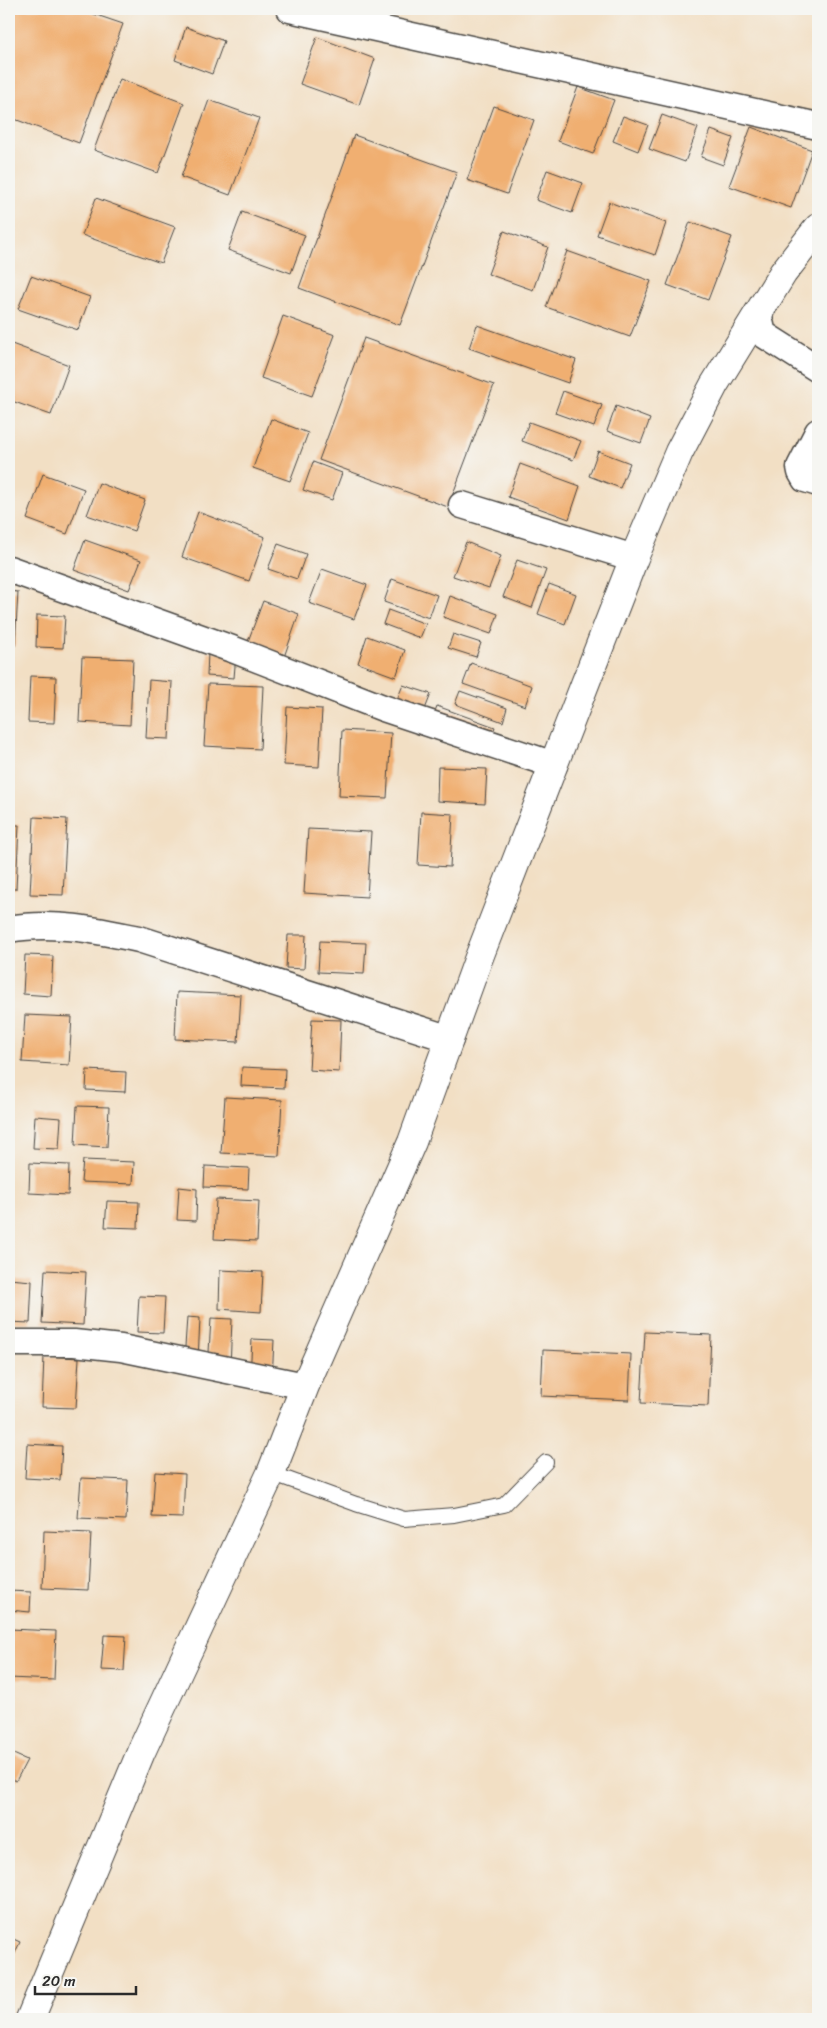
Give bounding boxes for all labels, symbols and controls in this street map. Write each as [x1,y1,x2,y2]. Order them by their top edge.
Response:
scale bar [35,1963,136,1995]
text: 20 m [42,1968,76,1994]

